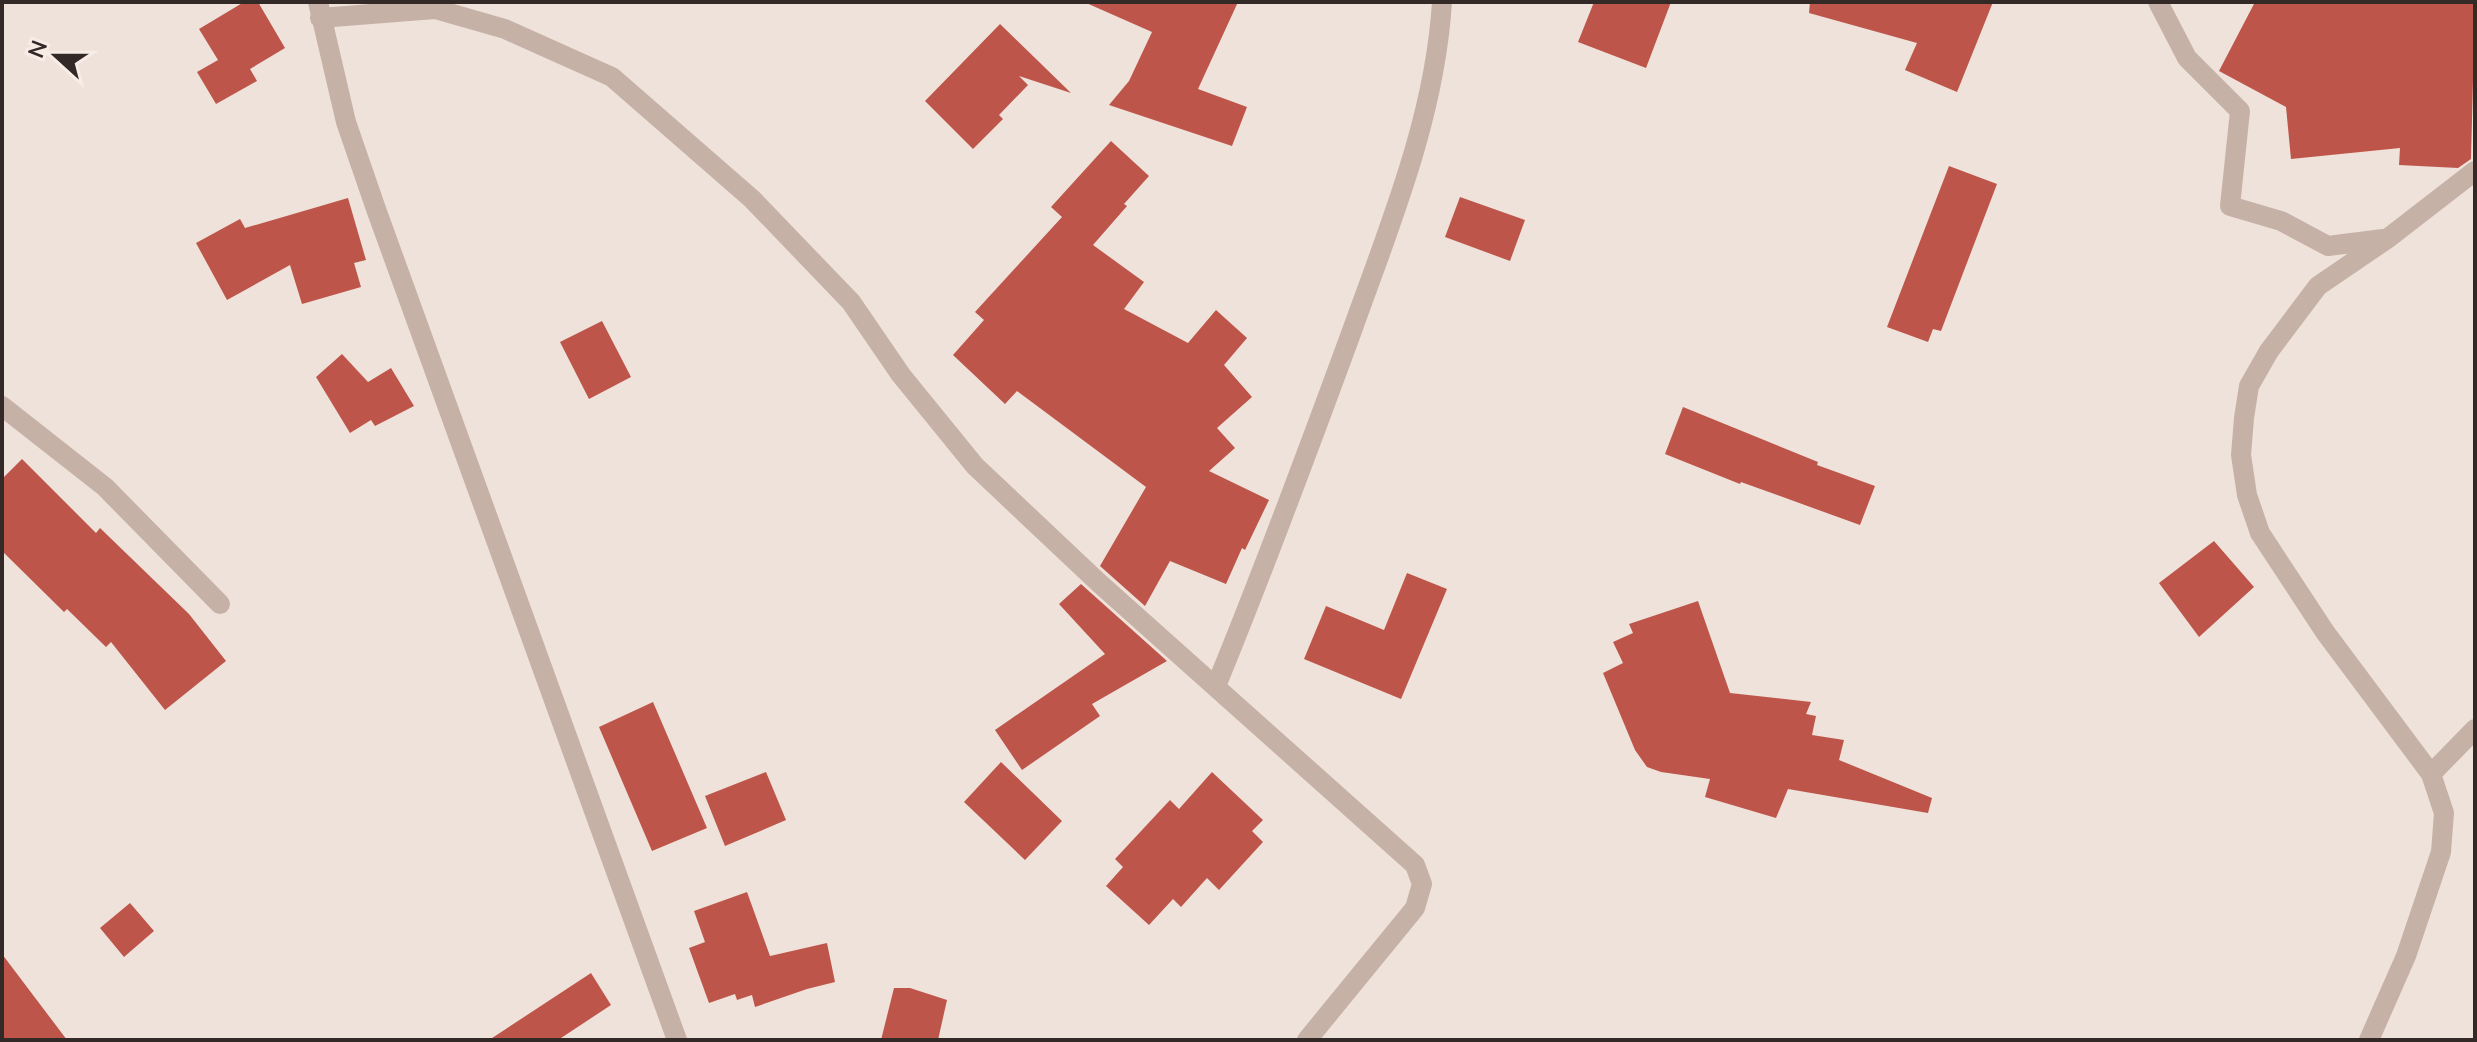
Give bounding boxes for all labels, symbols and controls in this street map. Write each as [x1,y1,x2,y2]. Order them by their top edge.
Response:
north arrow [16,16,96,96]
text: N [21,36,55,62]

